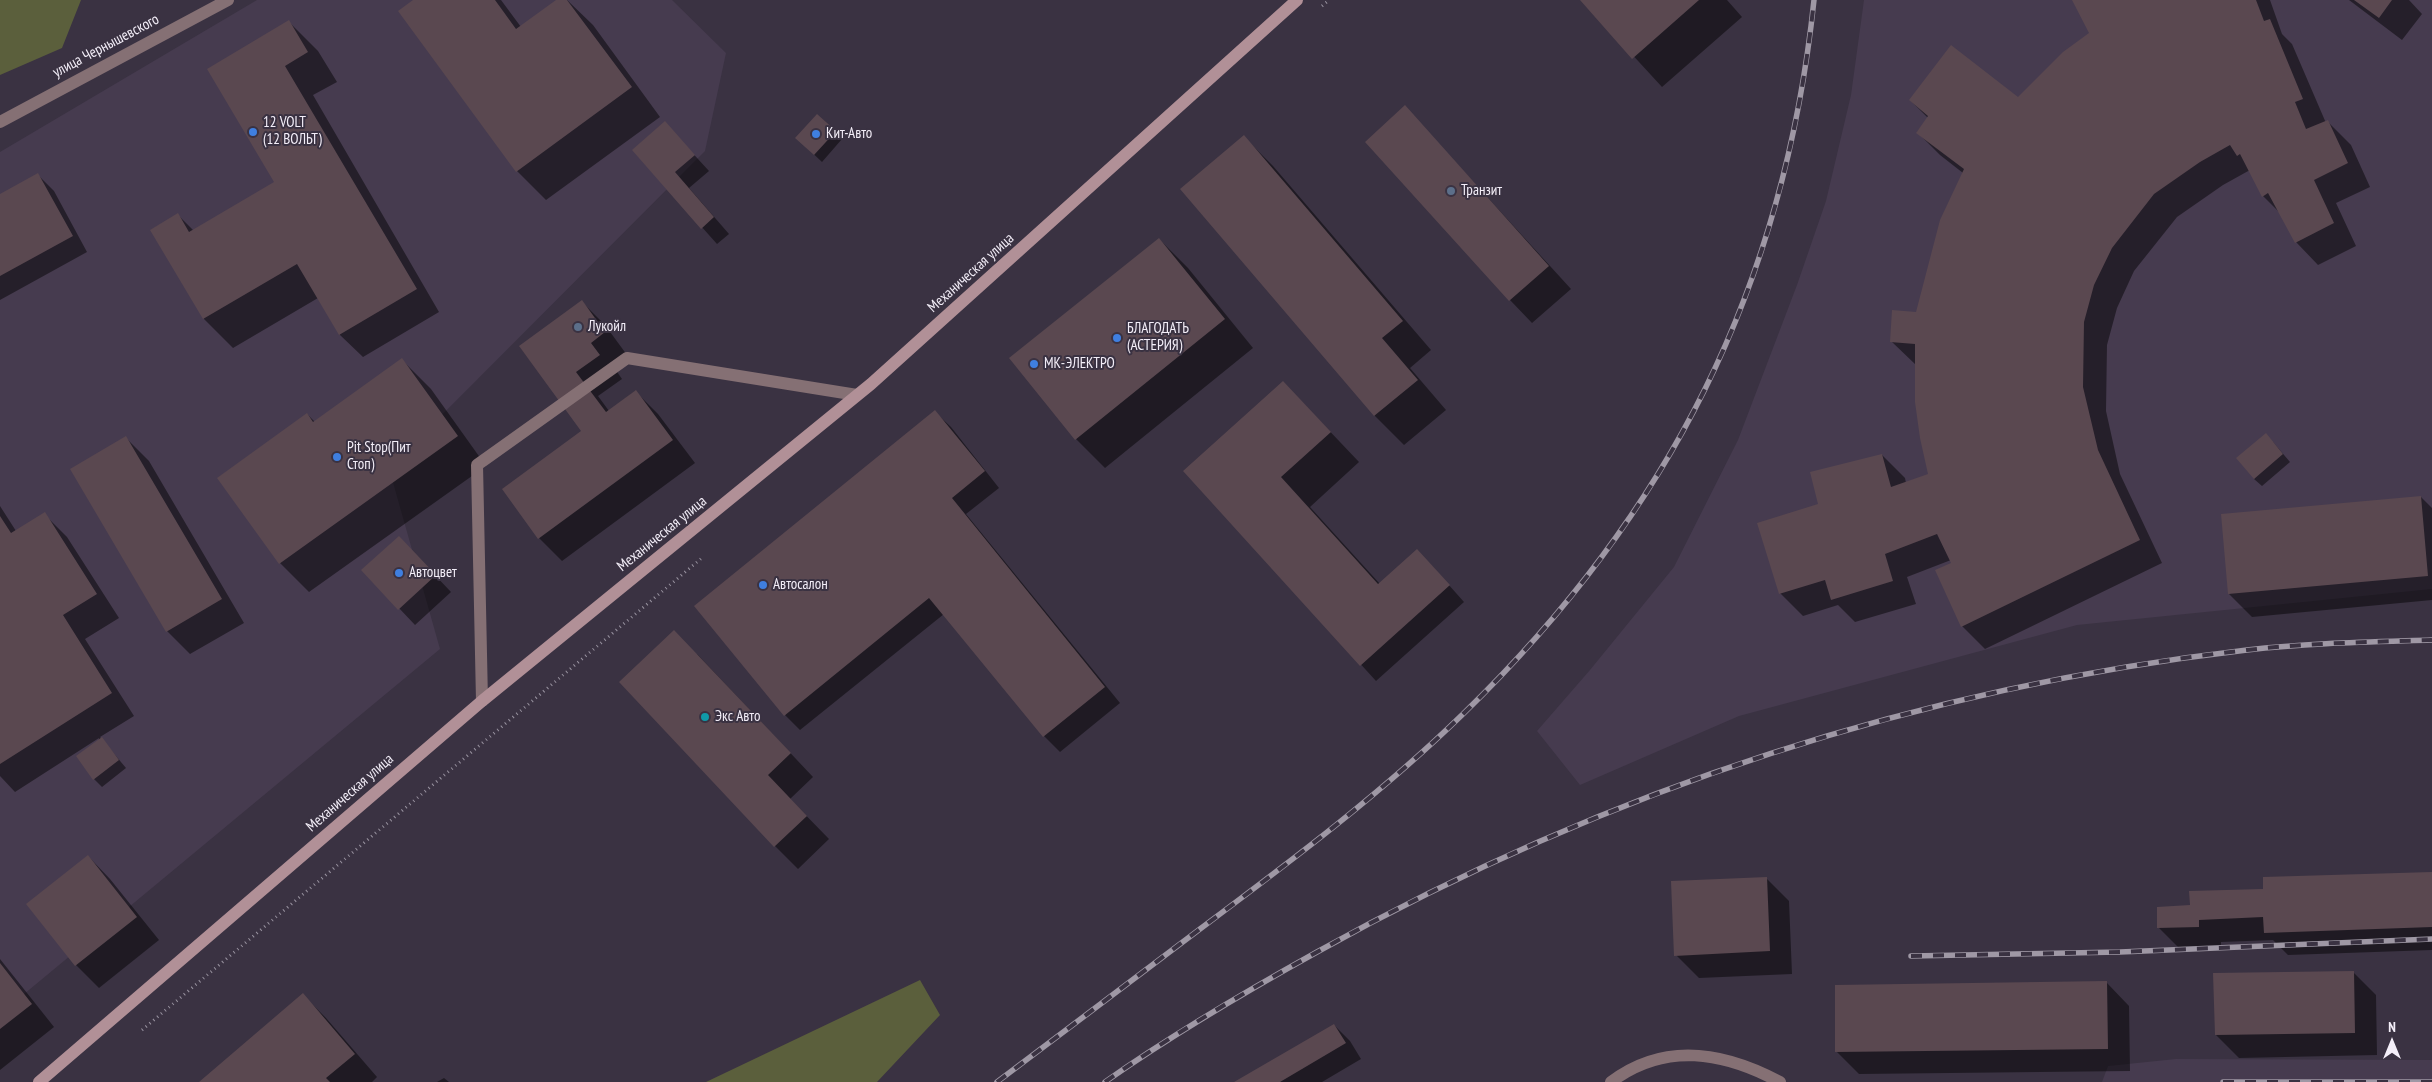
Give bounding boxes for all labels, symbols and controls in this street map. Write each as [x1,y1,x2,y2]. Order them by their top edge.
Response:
street label: улица Чернышевского [50,10,162,82]
place label: 12 VOLT (12 ВОЛЬТ) [263,114,322,149]
place label: Кит-Авто [826,125,872,143]
marker: 12 VOLT (12 ВОЛЬТ) [247,126,259,138]
marker: Кит-Авто [810,128,822,140]
place label: Транзит [1461,182,1502,200]
marker: Транзит [1445,185,1457,197]
street label: Механическая улица [924,230,1018,316]
place label: Лукойл [588,318,626,336]
place label: БЛАГОДАТЬ (АСТЕРИЯ) [1127,320,1189,355]
marker: Лукойл [572,321,584,333]
marker: БЛАГОДАТЬ (АСТЕРИЯ) [1111,332,1123,344]
place label: МК-ЭЛЕКТРО [1044,355,1115,373]
marker: МК-ЭЛЕКТРО [1028,358,1040,370]
place label: Pit Stop(Пит Стоп) [347,439,411,474]
marker: Pit Stop(Пит Стоп) [331,451,343,463]
street label: Механическая улица [614,492,710,576]
place label: Автоцвет [409,564,457,582]
marker: Автоцвет [393,567,405,579]
place label: Автосалон [773,576,828,594]
marker: Автосалон [757,579,769,591]
place label: Экс Авто [715,708,760,726]
marker: Экс Авто [699,711,711,723]
street label: Механическая улица [303,750,397,836]
north arrow [2367,1017,2417,1067]
text: N [2388,1018,2396,1036]

